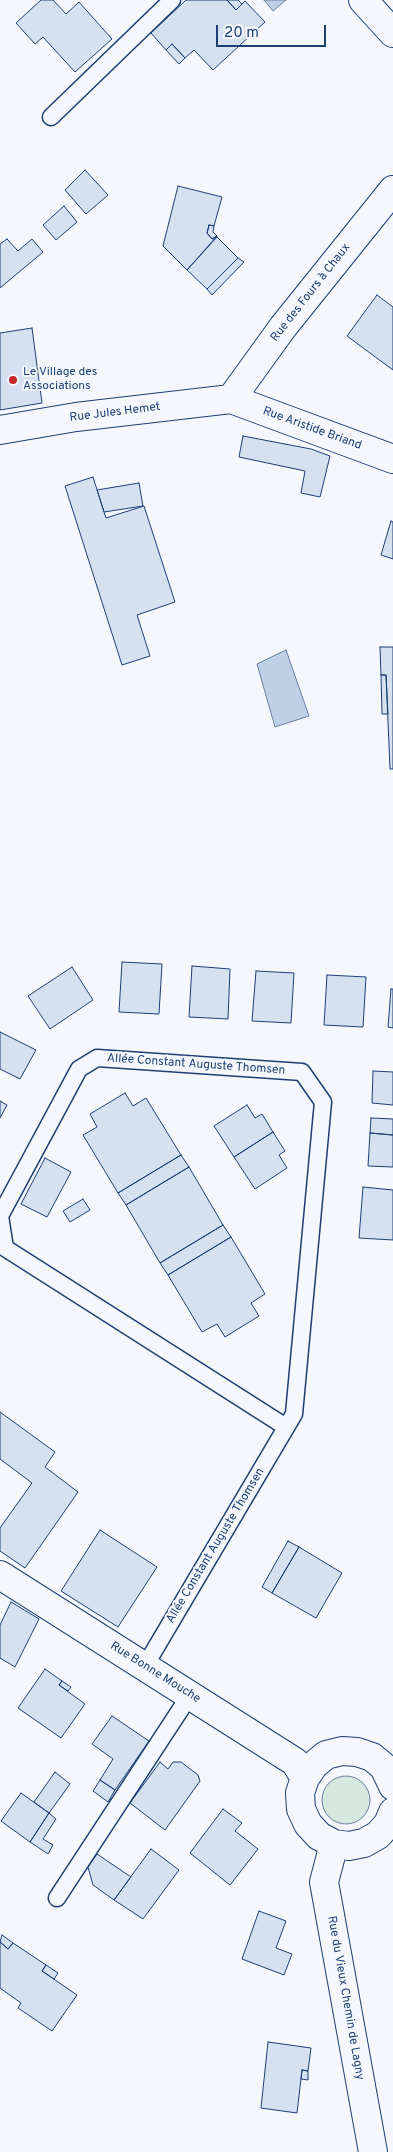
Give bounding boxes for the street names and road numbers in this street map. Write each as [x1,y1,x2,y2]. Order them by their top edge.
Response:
street label: Rue des Fours à Chaux [268,241,354,345]
street label: Rue Jules Hemet [69,400,161,426]
street label: Rue Aristide Briand [261,404,363,454]
street label: Allée Constant Auguste Thomsen [106,1052,286,1078]
street label: Allée Constant Auguste Thomsen [164,1466,268,1626]
street label: Rue Bonne Mouche [107,1639,203,1707]
street label: Rue du Vieux Chemin de Lagny [323,1915,367,2081]

